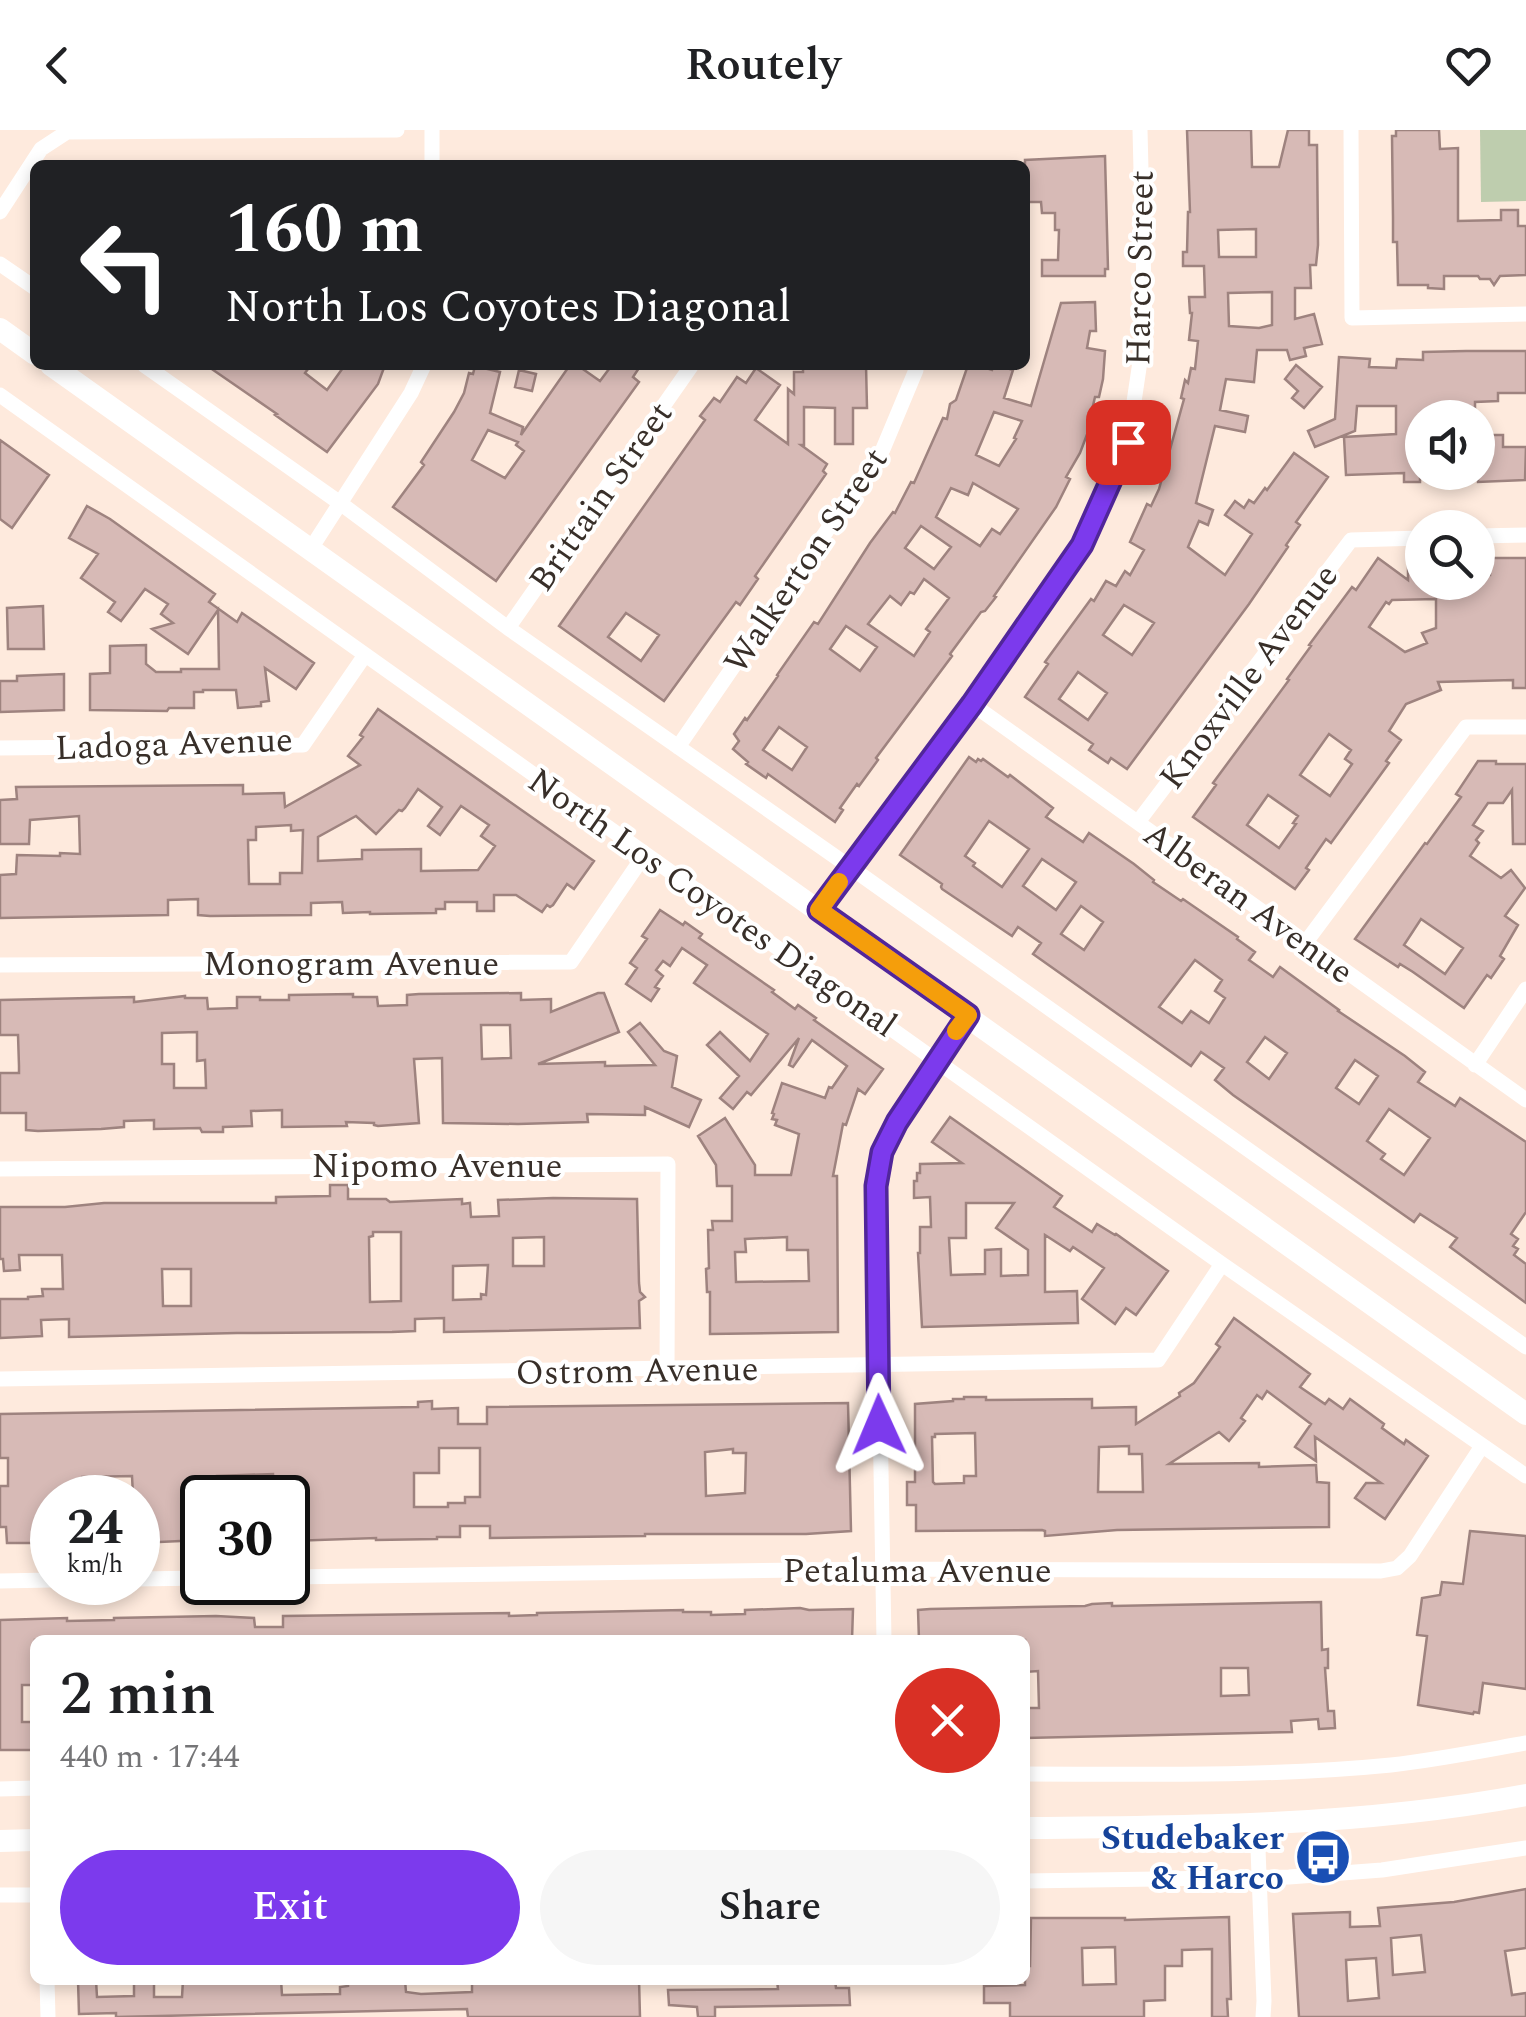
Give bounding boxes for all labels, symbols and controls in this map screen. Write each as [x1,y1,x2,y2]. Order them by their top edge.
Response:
text: Routely [685,31,841,100]
icon: back [30,38,85,93]
icon: heart [1441,38,1496,93]
street label: Harco Street [1112,170,1169,366]
text: 160 m [225,177,423,283]
icon: left [60,200,190,330]
text: North Los Coyotes Diagonal [225,273,791,342]
street label: Brittain Street [516,391,687,603]
pin [1086,400,1171,485]
map controls [1405,400,1495,600]
button: sound [1405,400,1495,490]
icon: arrive [1101,415,1156,470]
street label: Walkerton Street [711,437,902,685]
button: search [1405,510,1495,600]
street label: Knoxville Avenue [1146,553,1352,801]
street label: Ladoga Avenue [54,714,294,775]
street label: North Los Coyotes Diagonal [517,755,908,1051]
street label: Alberan Avenue [1132,809,1364,998]
street label: Monogram Avenue [203,938,499,991]
street label: Nipomo Avenue [311,1140,563,1193]
street label: Ostrom Avenue [515,1343,759,1400]
position arrow [827,1373,931,1477]
speed limit sign: 30 [180,1475,310,1605]
text: 24 [67,1490,123,1566]
street label: Petaluma Avenue [782,1545,1052,1598]
text: km/h [67,1546,123,1584]
text: 2 min [60,1649,216,1741]
button: close [895,1668,1000,1773]
text: 440 m · 17:44 [60,1733,240,1782]
place label: Studebaker & Harco [1101,1812,1284,1905]
bus stop icon: Studebaker & Harco [1293,1827,1353,1887]
button: Exit [60,1850,520,1965]
button: Share [540,1850,1000,1965]

